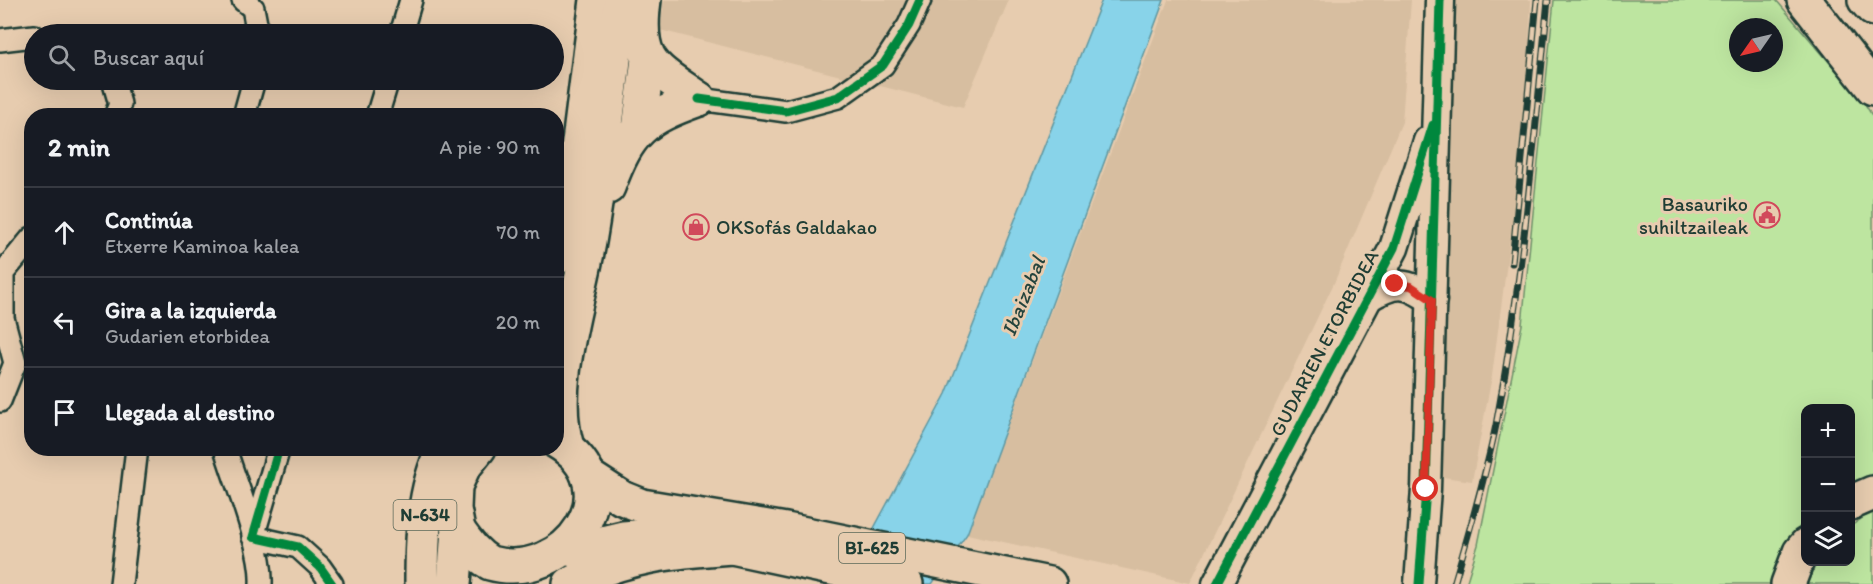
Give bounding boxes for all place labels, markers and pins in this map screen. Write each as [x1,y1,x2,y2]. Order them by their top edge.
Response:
place label: Basauriko suhiltzaileak [1639,192,1749,239]
public building icon: Basauriko suhiltzaileak [1752,200,1782,230]
shop icon: OKSofás Galdakao [681,212,711,242]
place label: OKSofás Galdakao [716,215,877,239]

